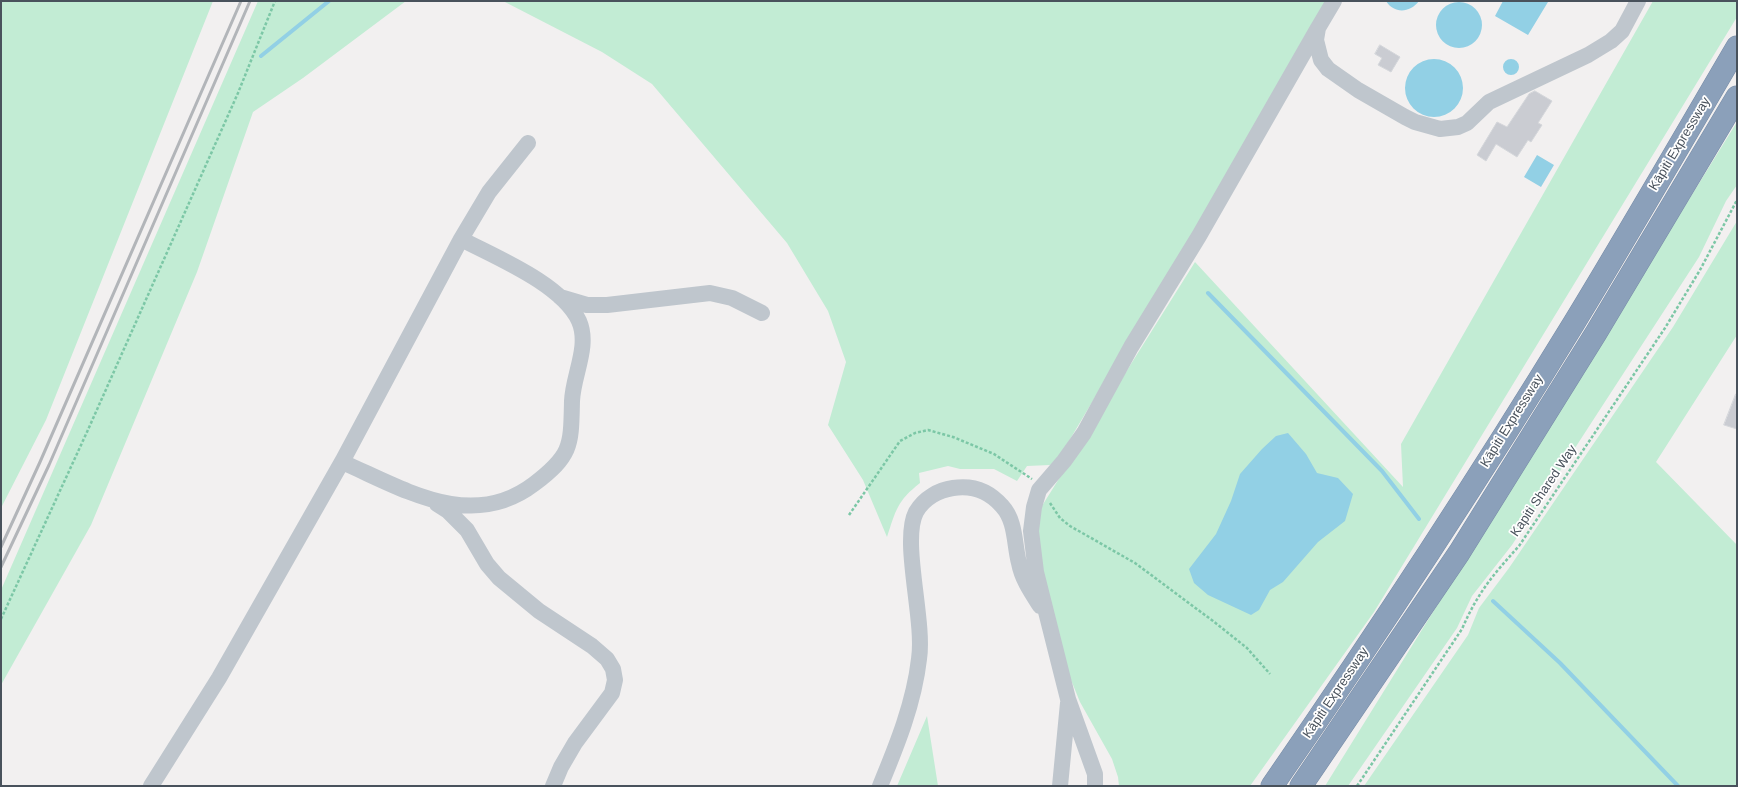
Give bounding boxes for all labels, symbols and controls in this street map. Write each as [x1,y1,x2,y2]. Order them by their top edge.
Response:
street label: Kāpiti Expressway [1646,94,1714,194]
street label: Kāpiti Expressway [1477,372,1547,470]
street label: Kapiti Shared Way [1508,442,1580,540]
street label: Kāpiti Expressway [1300,645,1372,741]

